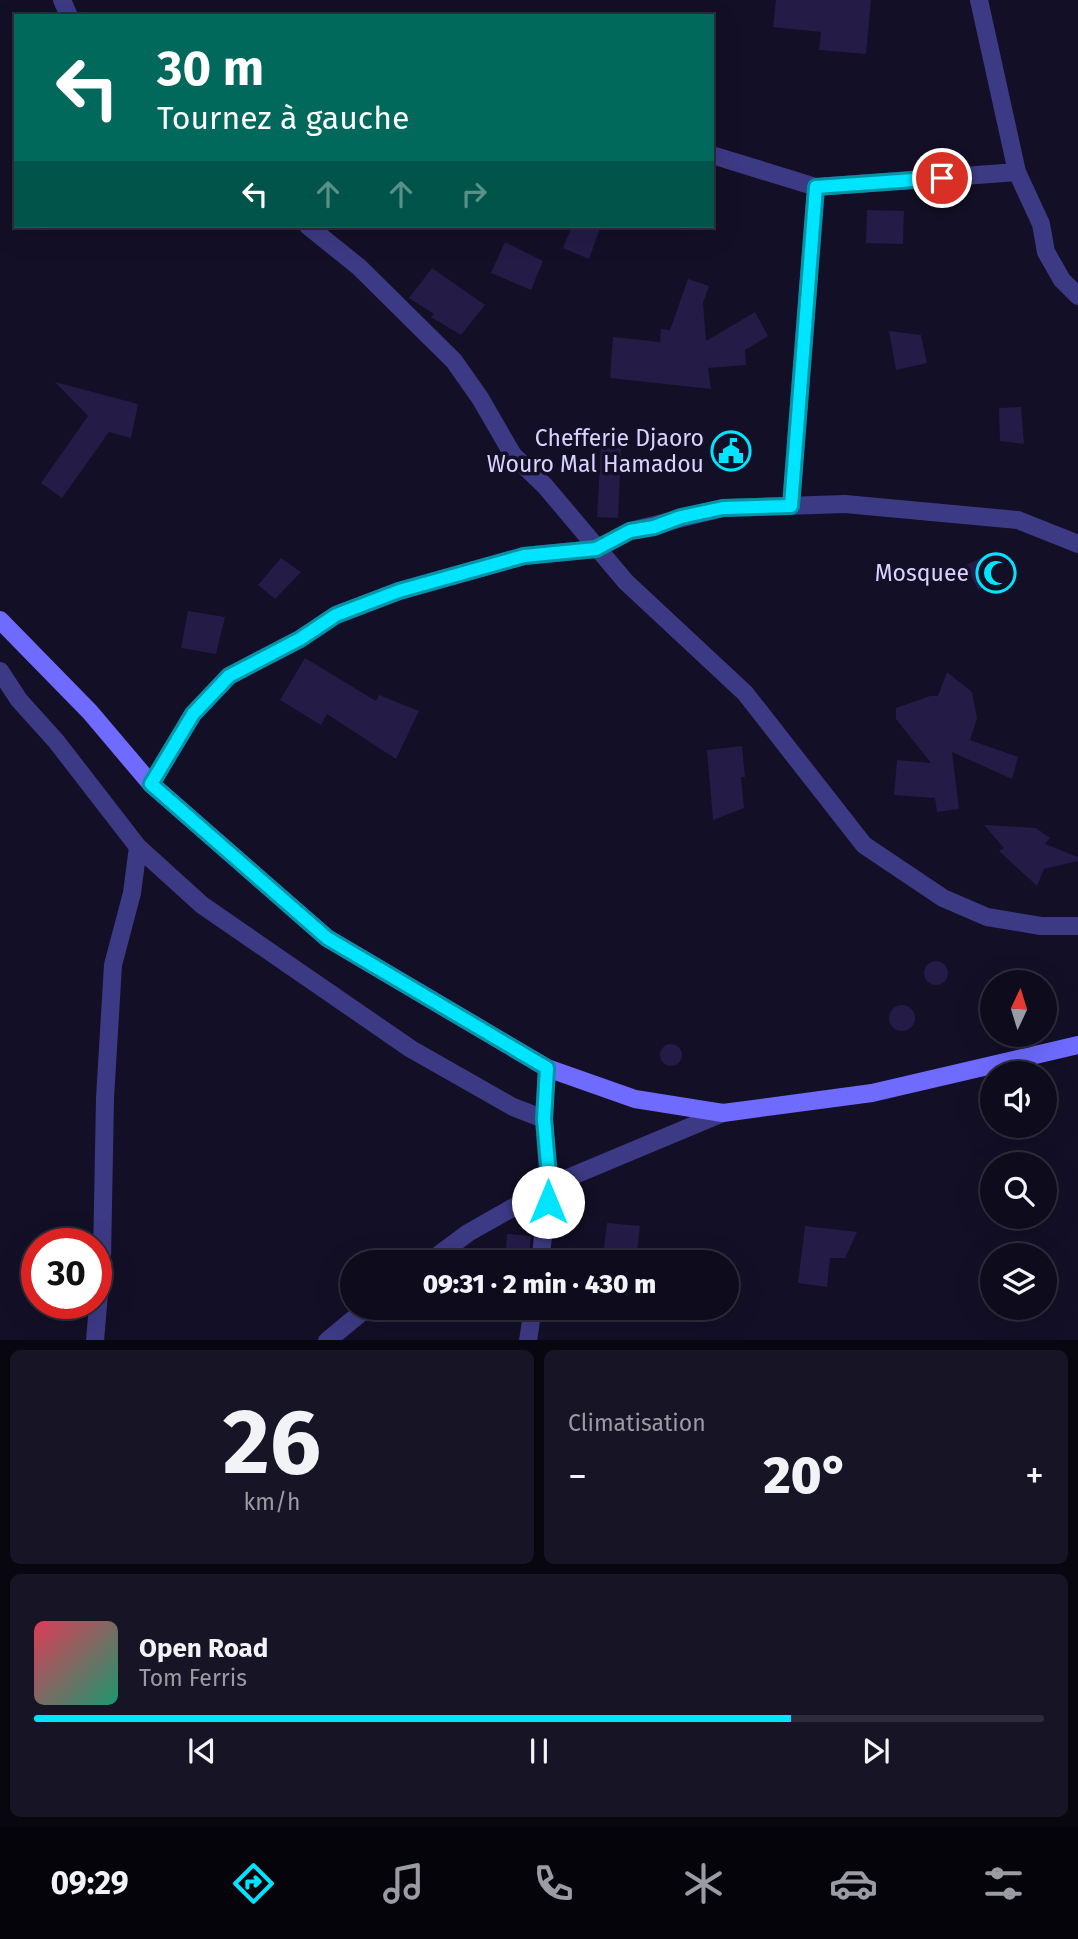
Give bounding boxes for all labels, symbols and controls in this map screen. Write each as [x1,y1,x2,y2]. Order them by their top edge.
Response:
text: 30 m [157,39,264,98]
icon: left [42,42,133,133]
text: Tournez à gauche [157,99,409,137]
pin [912,148,972,208]
icon: arrive [923,159,961,197]
icon: left [236,175,274,213]
icon: ahead [309,175,347,213]
icon: ahead [382,175,420,213]
icon: right [455,175,493,213]
place label: Chefferie Djaoro Wouro Mal Hamadou [487,424,704,478]
public building icon: Chefferie Djaoro Wouro Mal Hamadou [710,430,752,472]
mosque icon: Mosquee [975,552,1017,594]
place label: Mosquee [875,559,969,587]
north arrow [980,970,1057,1046]
map controls [980,970,1057,1320]
button: sound [980,1061,1057,1138]
button: search [980,1152,1057,1229]
position arrow [511,1165,585,1239]
speed limit sign: 30 [21,1228,112,1319]
button: layers [980,1243,1057,1320]
text: 09:31 · 2 min · 430 m [423,1269,656,1300]
text: 26 [223,1388,321,1497]
text: Climatisation [568,1409,706,1437]
text: 20° [763,1444,849,1507]
text: − [568,1453,587,1499]
text: + [1025,1453,1044,1499]
text: km/h [244,1488,300,1516]
text: Open Road [139,1633,268,1664]
text: Tom Ferris [139,1664,247,1692]
icon: previous [183,1732,221,1770]
icon: pause [520,1732,558,1770]
icon: next [857,1732,895,1770]
icon: directions [229,1859,278,1908]
icon: music [379,1859,428,1908]
icon: phone [529,1859,578,1908]
icon: climate [679,1859,728,1908]
icon: car [829,1859,878,1908]
icon: filters [979,1859,1028,1908]
text: 09:29 [50,1864,129,1902]

